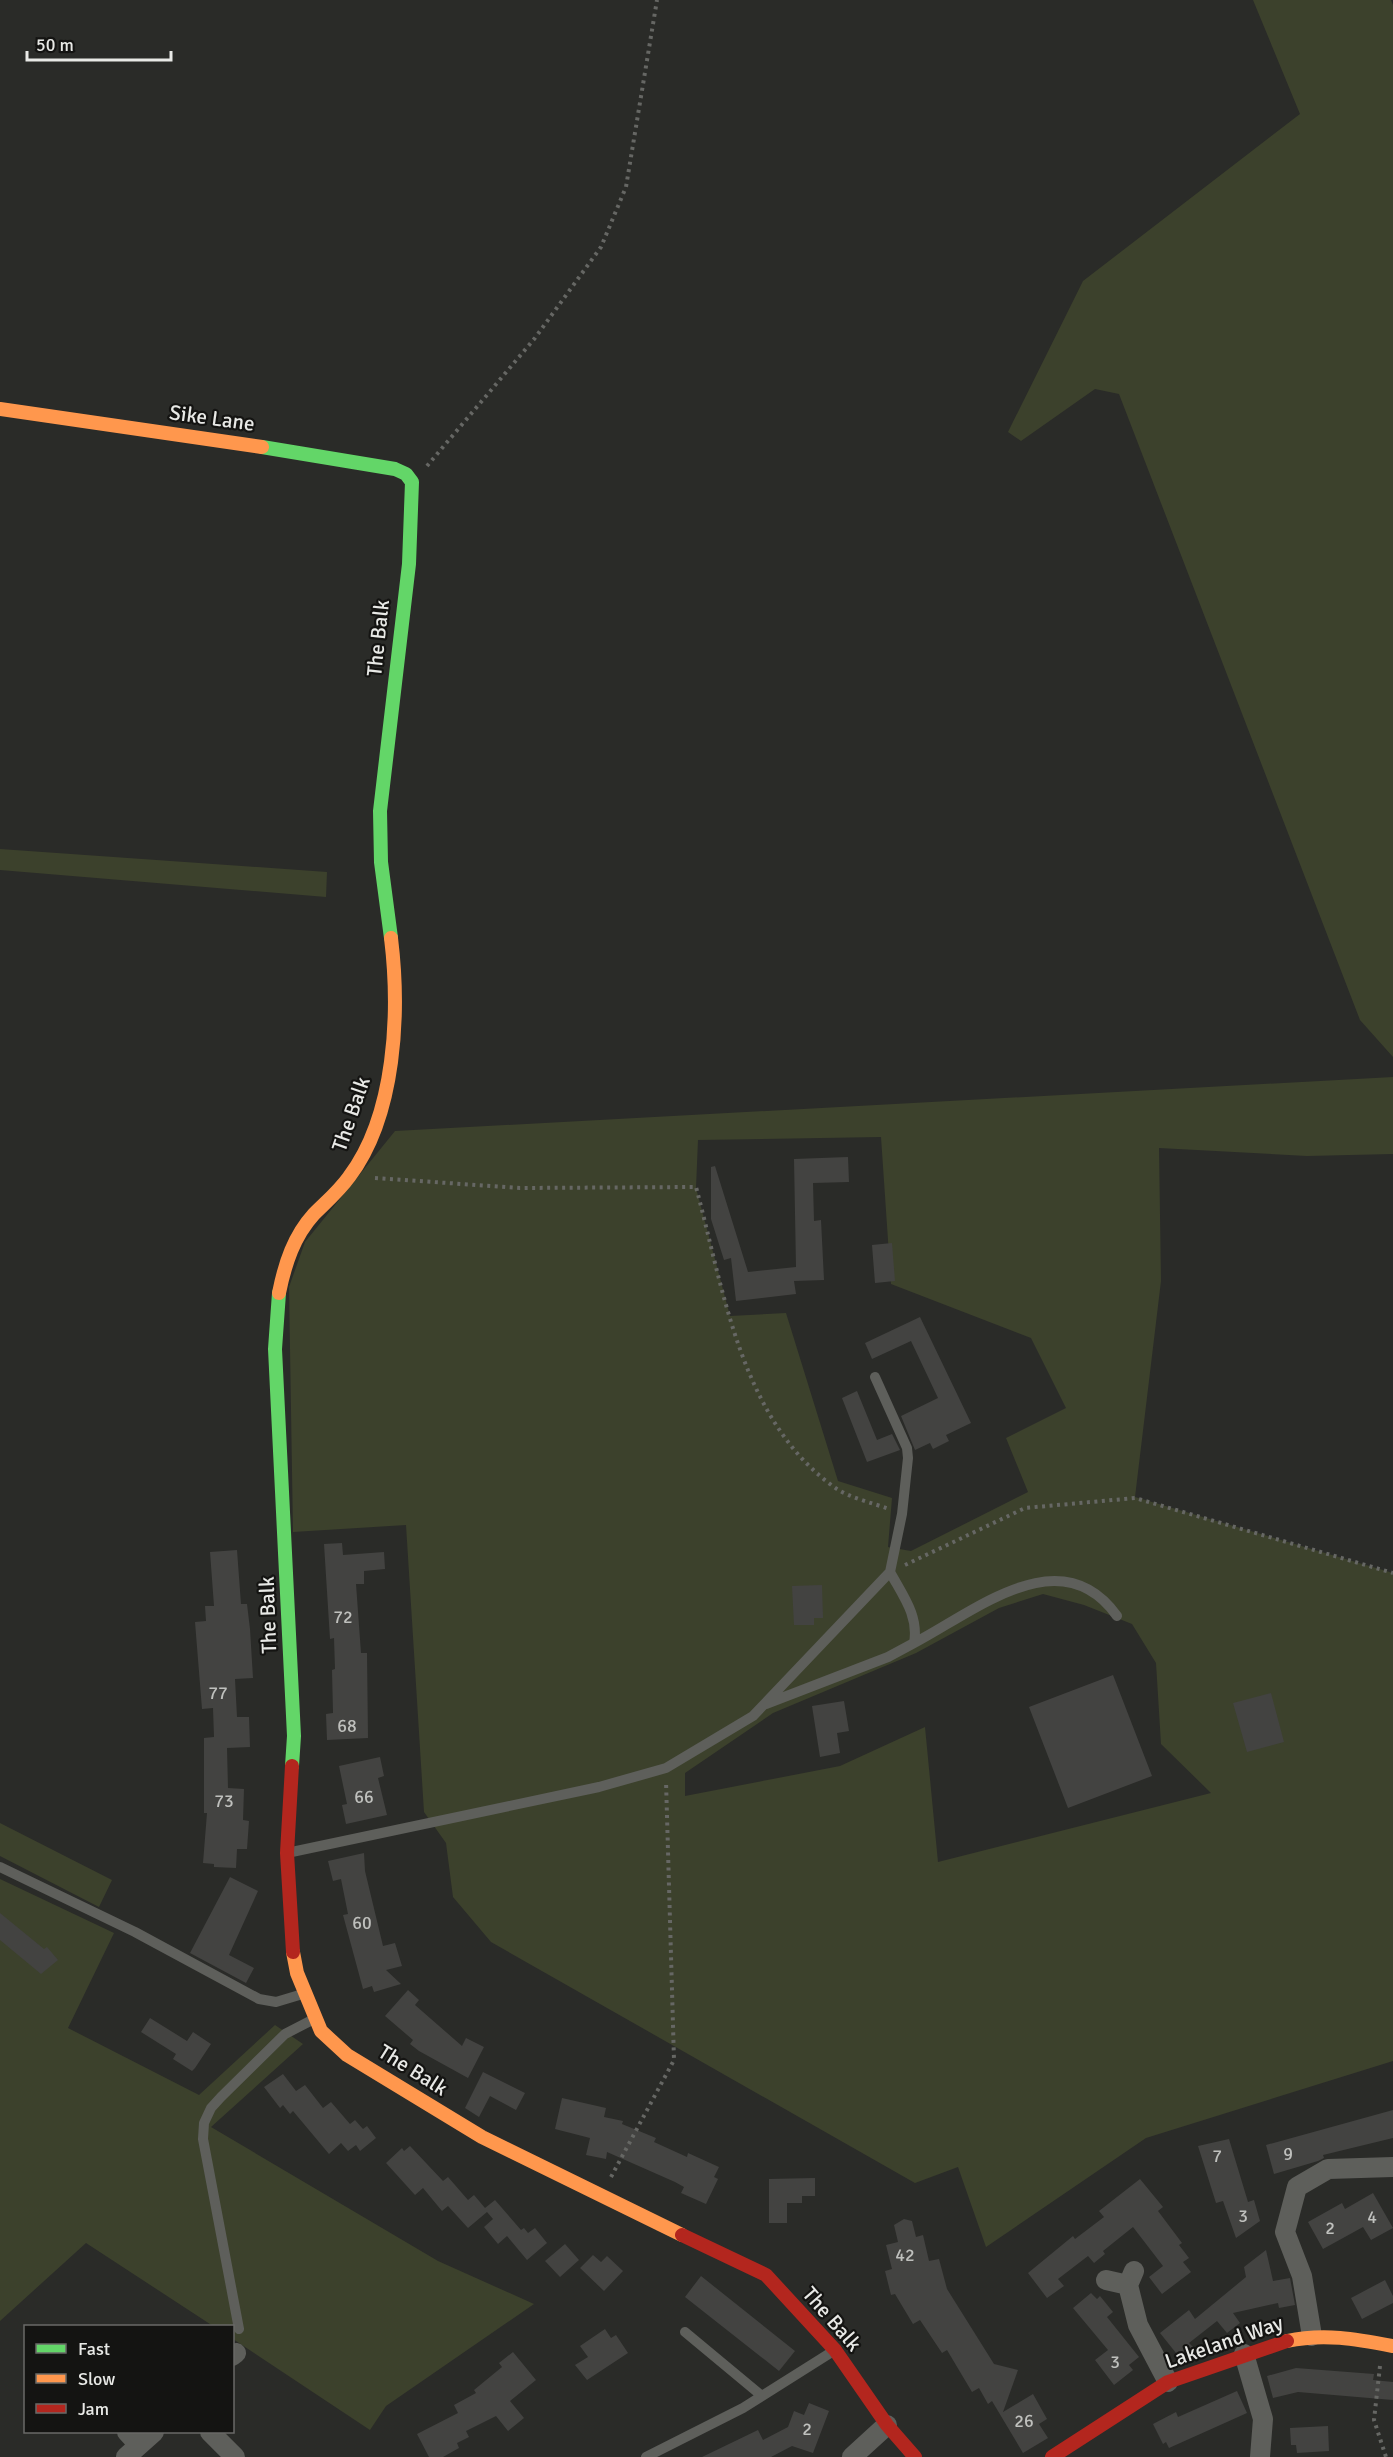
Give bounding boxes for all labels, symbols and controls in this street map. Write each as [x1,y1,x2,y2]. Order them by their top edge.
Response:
scale bar [27,24,171,62]
text: 50 m [36,34,74,56]
street label: Sike Lane [168,399,256,437]
street label: The Balk [361,598,395,678]
street label: The Balk [326,1073,376,1155]
street label: The Balk [254,1576,282,1654]
house number: 72 [333,1606,353,1628]
house number: 77 [208,1682,228,1704]
house number: 68 [337,1715,357,1737]
house number: 66 [354,1786,374,1808]
house number: 73 [214,1790,234,1812]
house number: 60 [352,1912,372,1934]
street label: The Balk [373,2039,453,2102]
house number: 9 [1283,2143,1293,2165]
house number: 7 [1212,2145,1222,2167]
house number: 3 [1238,2205,1248,2227]
house number: 4 [1367,2206,1377,2228]
house number: 2 [1325,2217,1335,2239]
house number: 42 [895,2244,915,2266]
street label: The Balk [797,2281,867,2357]
street label: Lakeland Way [1161,2310,1287,2374]
legend [24,2325,234,2433]
text: Fast [78,2338,110,2360]
house number: 3 [1110,2351,1120,2373]
text: Slow [78,2368,115,2390]
text: Jam [78,2398,109,2420]
house number: 26 [1014,2410,1034,2432]
house number: 2 [802,2418,812,2440]

